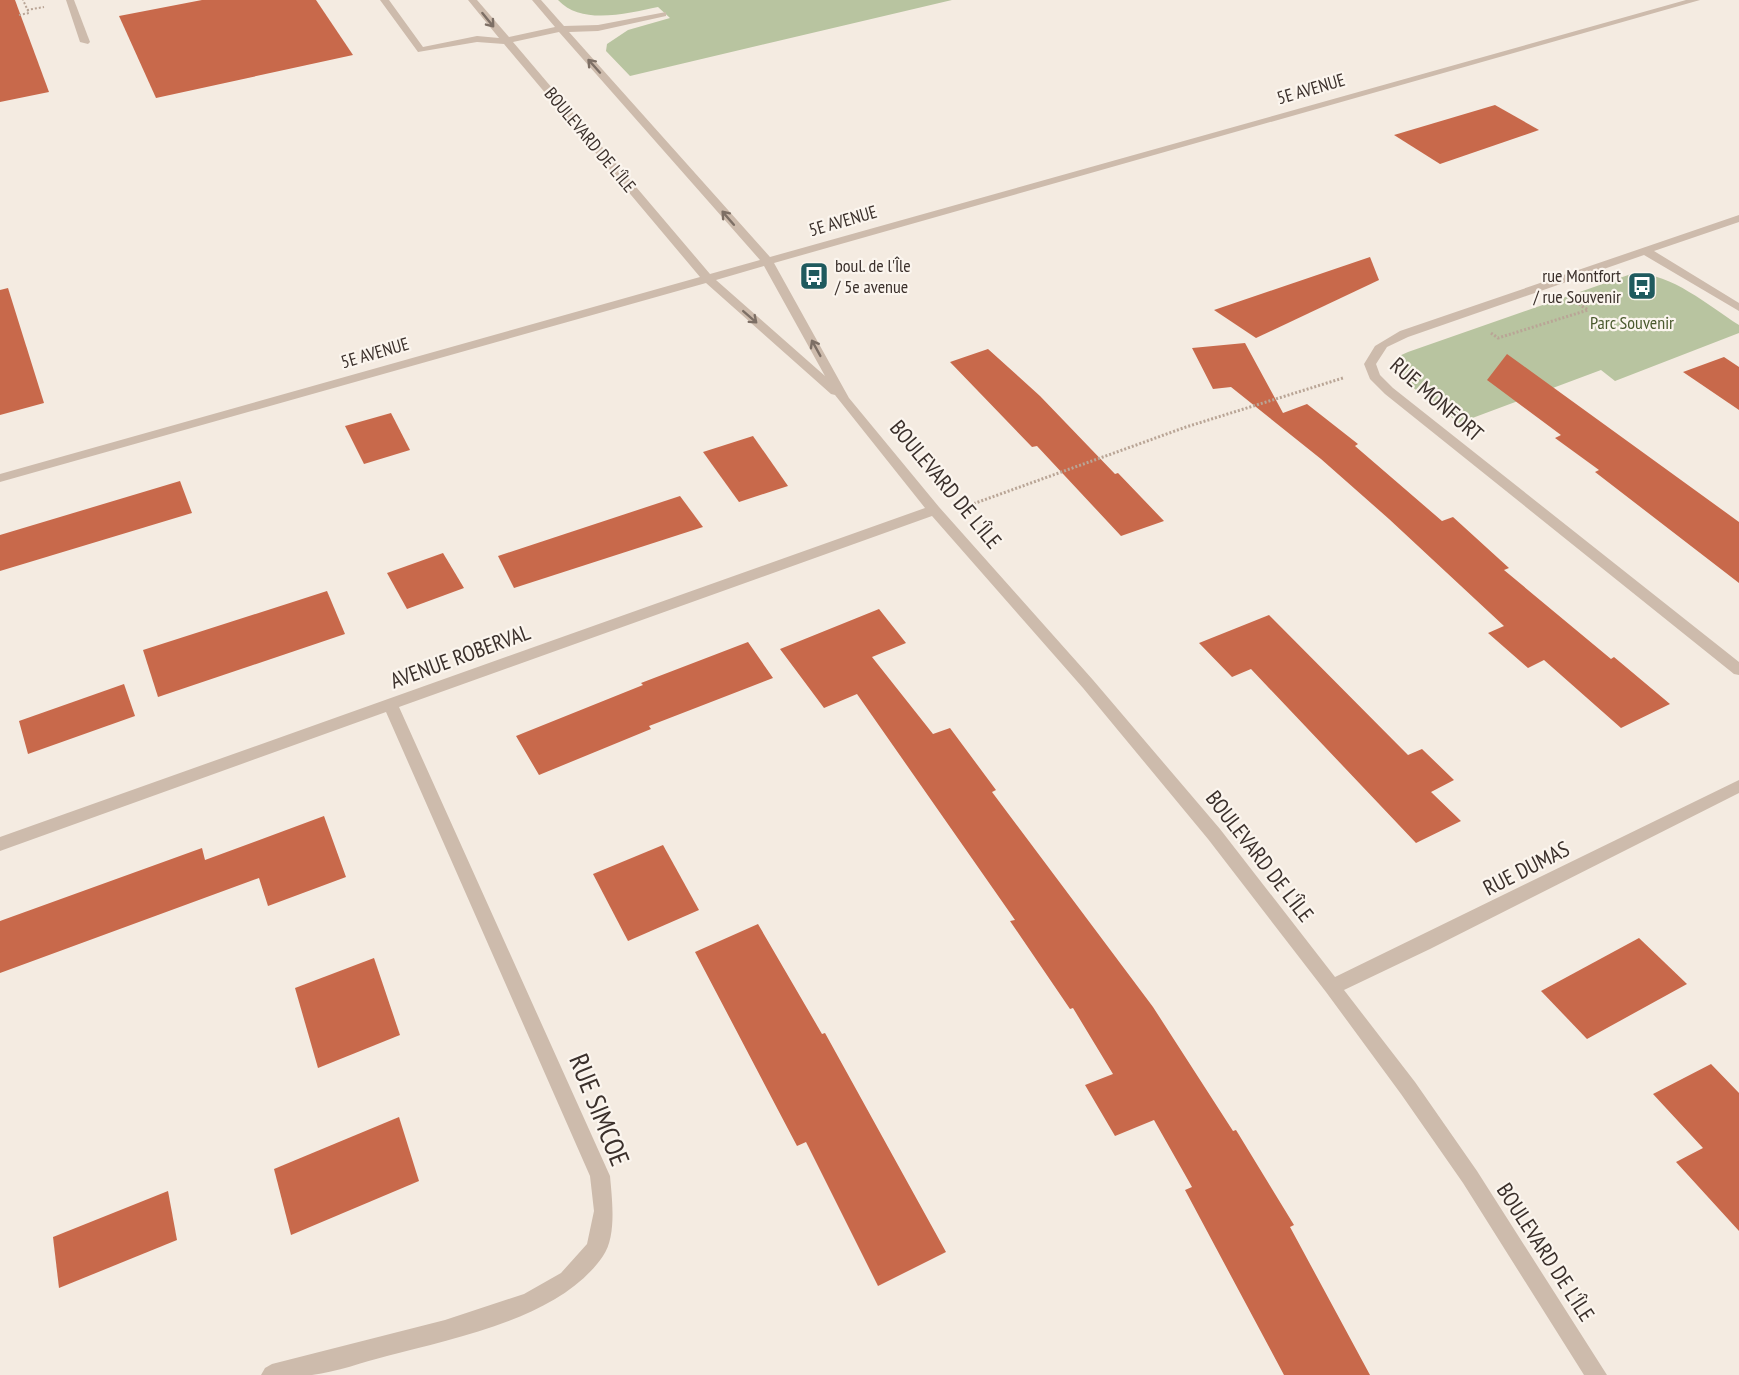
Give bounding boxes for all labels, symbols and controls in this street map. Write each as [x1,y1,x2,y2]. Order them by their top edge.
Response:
one-way arrow [482,12,495,28]
one-way arrow [587,59,601,74]
street label: 5E AVENUE [1274,68,1348,109]
street label: BOULEVARD DE L'ÎLE [540,82,641,197]
street label: 5E AVENUE [806,200,880,241]
one-way arrow [721,210,735,225]
place label: boul. de l'Île / 5e avenue [834,254,911,298]
bus stop icon: boul. de l'Île / 5e avenue [798,260,830,292]
place label: rue Montfort / rue Souvenir [1532,264,1621,308]
bus stop icon: rue Montfort / rue Souvenir [1626,270,1658,302]
one-way arrow [742,311,758,324]
park label: Parc Souvenir [1590,311,1674,334]
street label: 5E AVENUE [338,332,412,373]
one-way arrow [809,340,821,357]
street label: RUE MONFORT [1385,351,1490,447]
street label: BOULEVARD DE L'ÎLE [884,414,1008,554]
street label: AVENUE ROBERVAL [386,618,534,694]
street label: BOULEVARD DE L'ÎLE [1200,785,1320,927]
street label: RUE DUMAS [1478,834,1574,902]
street label: RUE SIMCOE [562,1049,638,1170]
street label: BOULEVARD DE L'ÎLE [1491,1178,1601,1326]

